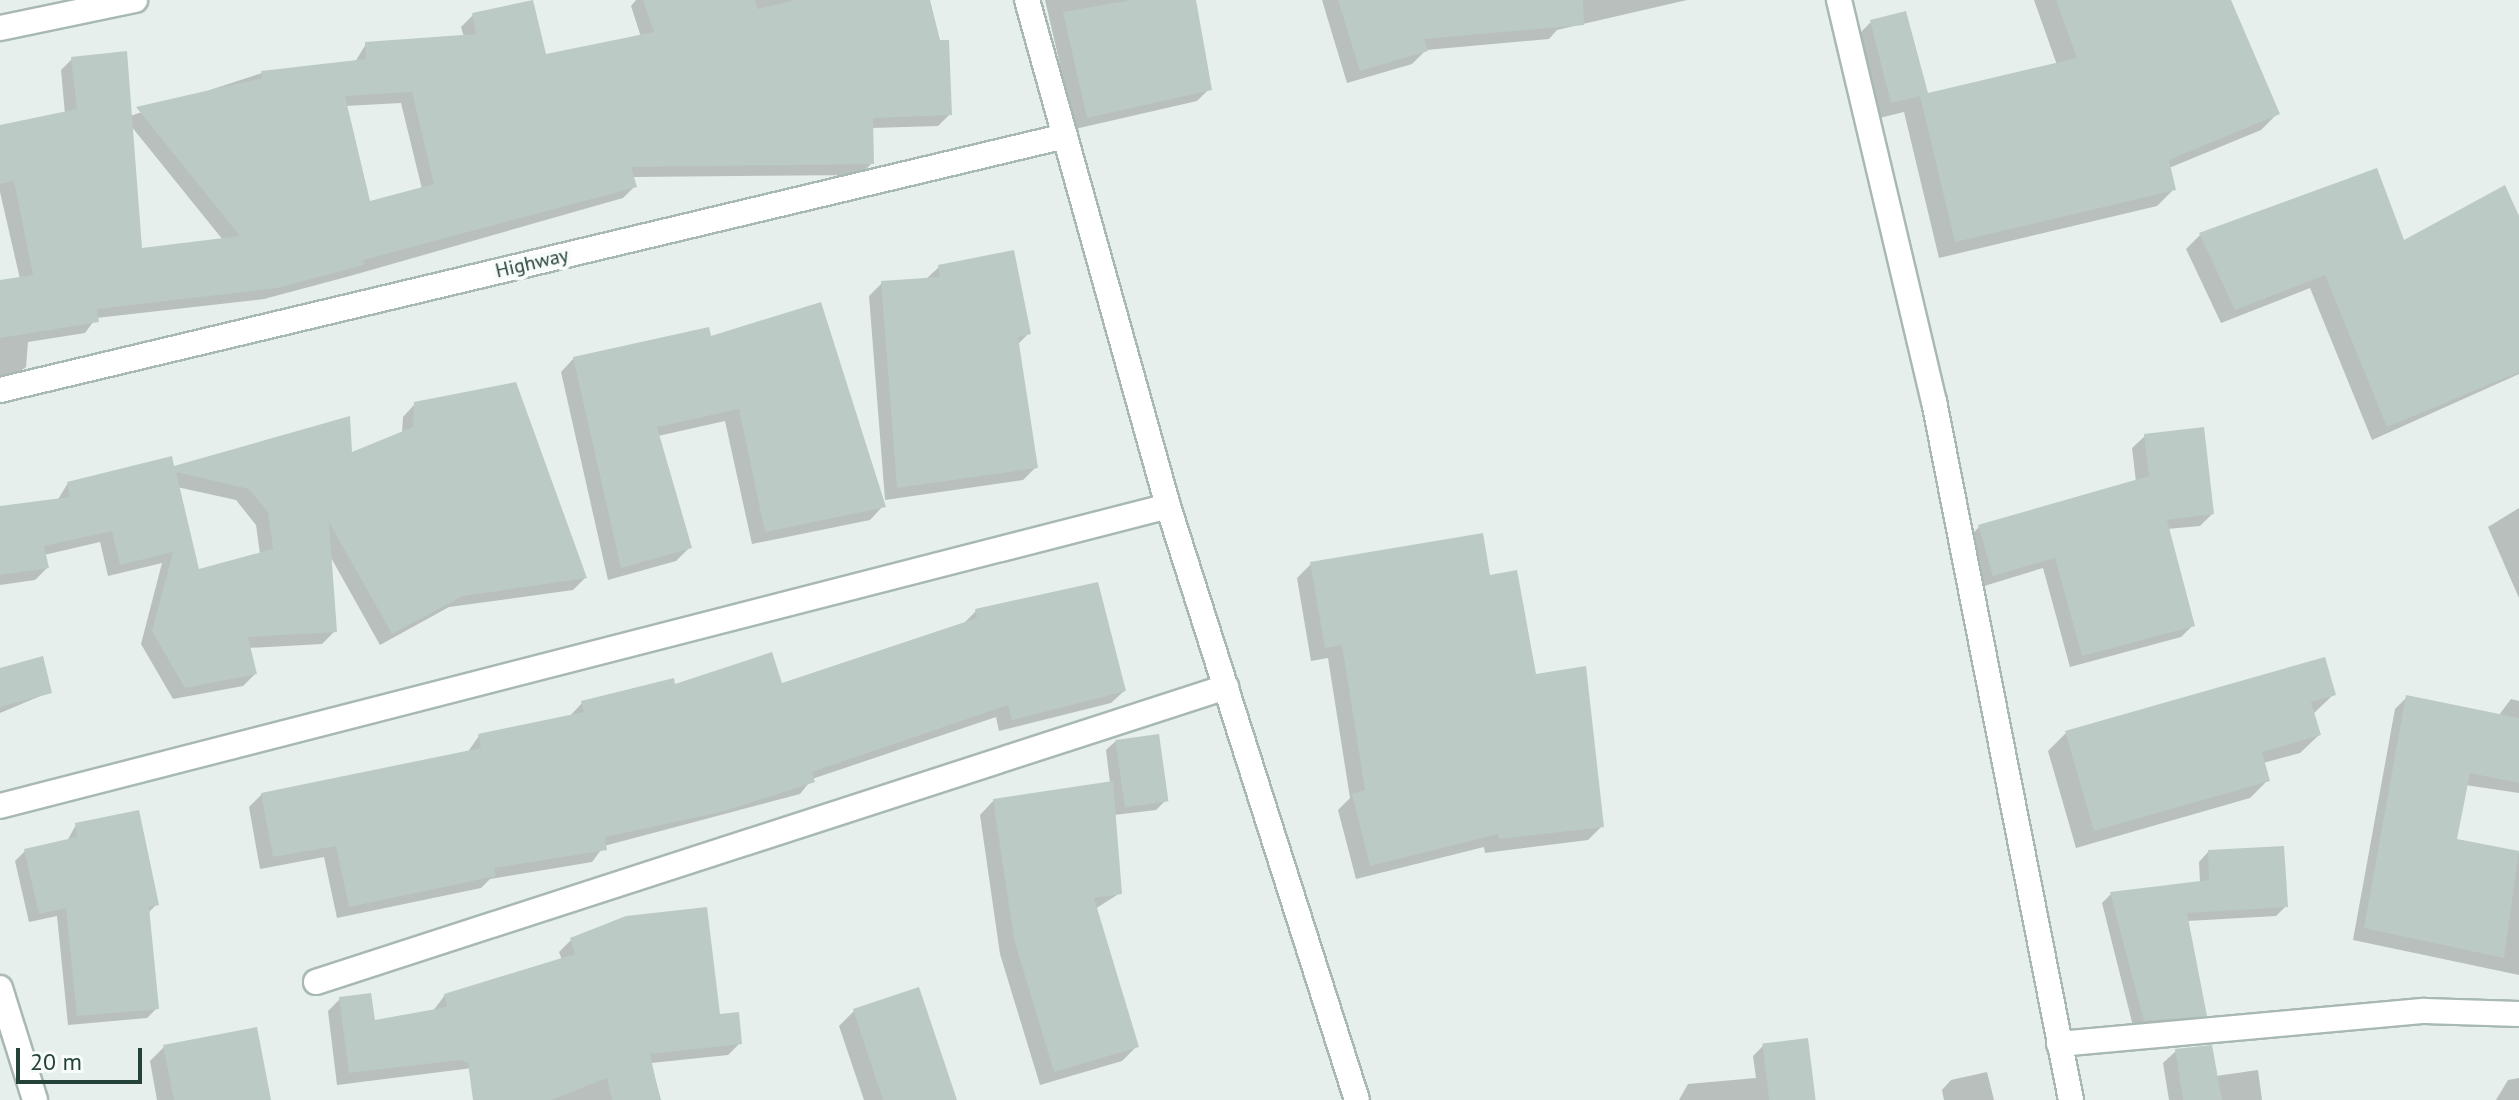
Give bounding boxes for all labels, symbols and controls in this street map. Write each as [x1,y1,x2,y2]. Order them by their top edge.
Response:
street label: Highway [493,243,571,283]
scale bar [20,1032,146,1082]
text: 20 m [30,1046,82,1077]

